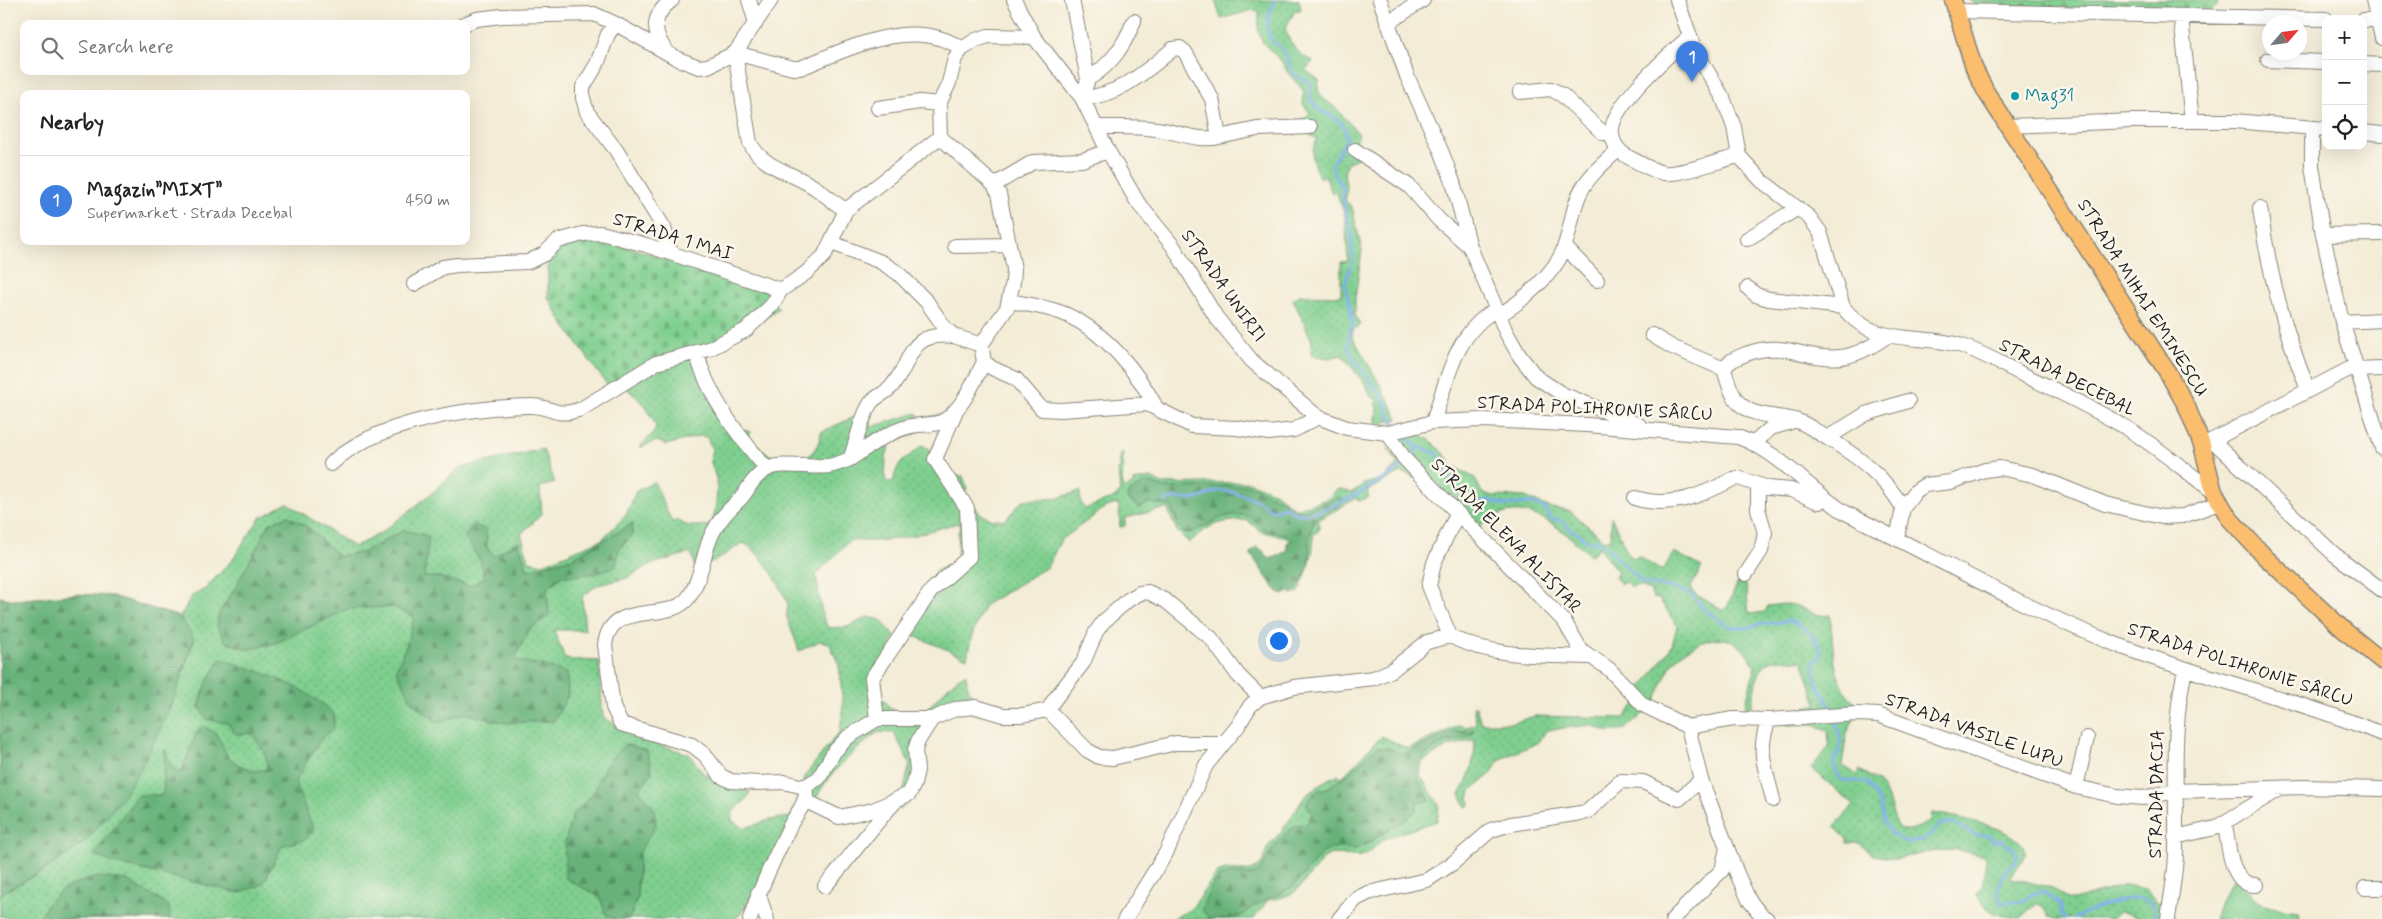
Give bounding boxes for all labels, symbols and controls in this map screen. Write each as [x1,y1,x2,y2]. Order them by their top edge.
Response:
north arrow [2262,15,2307,60]
map controls [2322,15,2367,150]
button: + [2322,15,2367,60]
search box [20,20,470,75]
icon: search [38,34,66,62]
text: Search here [78,35,174,60]
pin: 1 [1676,41,1708,82]
button: − [2322,60,2367,105]
place label: Mag31 [2025,84,2074,110]
marker: Mag31 [2009,90,2021,102]
button: locate [2322,105,2367,150]
text: Nearby [40,109,104,137]
text: Magazin”MIXT” [87,178,222,203]
text: 1 [52,190,60,211]
text: 450 m [405,190,450,211]
street label: STRADA MIHAI EMINESCU [2071,195,2213,401]
text: Supermarket · Strada Decebal [87,203,292,224]
street label: STRADA 1 MAI [610,207,736,267]
street label: STRADA UNIRII [1175,225,1271,347]
street label: STRADA DECEBAL [1995,333,2139,423]
street label: STRADA POLIHRONIE SÂRCU [1477,391,1713,427]
street label: STRADA ELENA ALISTAR [1425,453,1587,619]
street label: STRADA POLIHRONIE SÂRCU [2124,617,2356,713]
your location [1266,628,1292,654]
street label: STRADA VASILE LUPU [1882,688,2066,774]
street label: STRADA DACIA [2144,729,2170,859]

